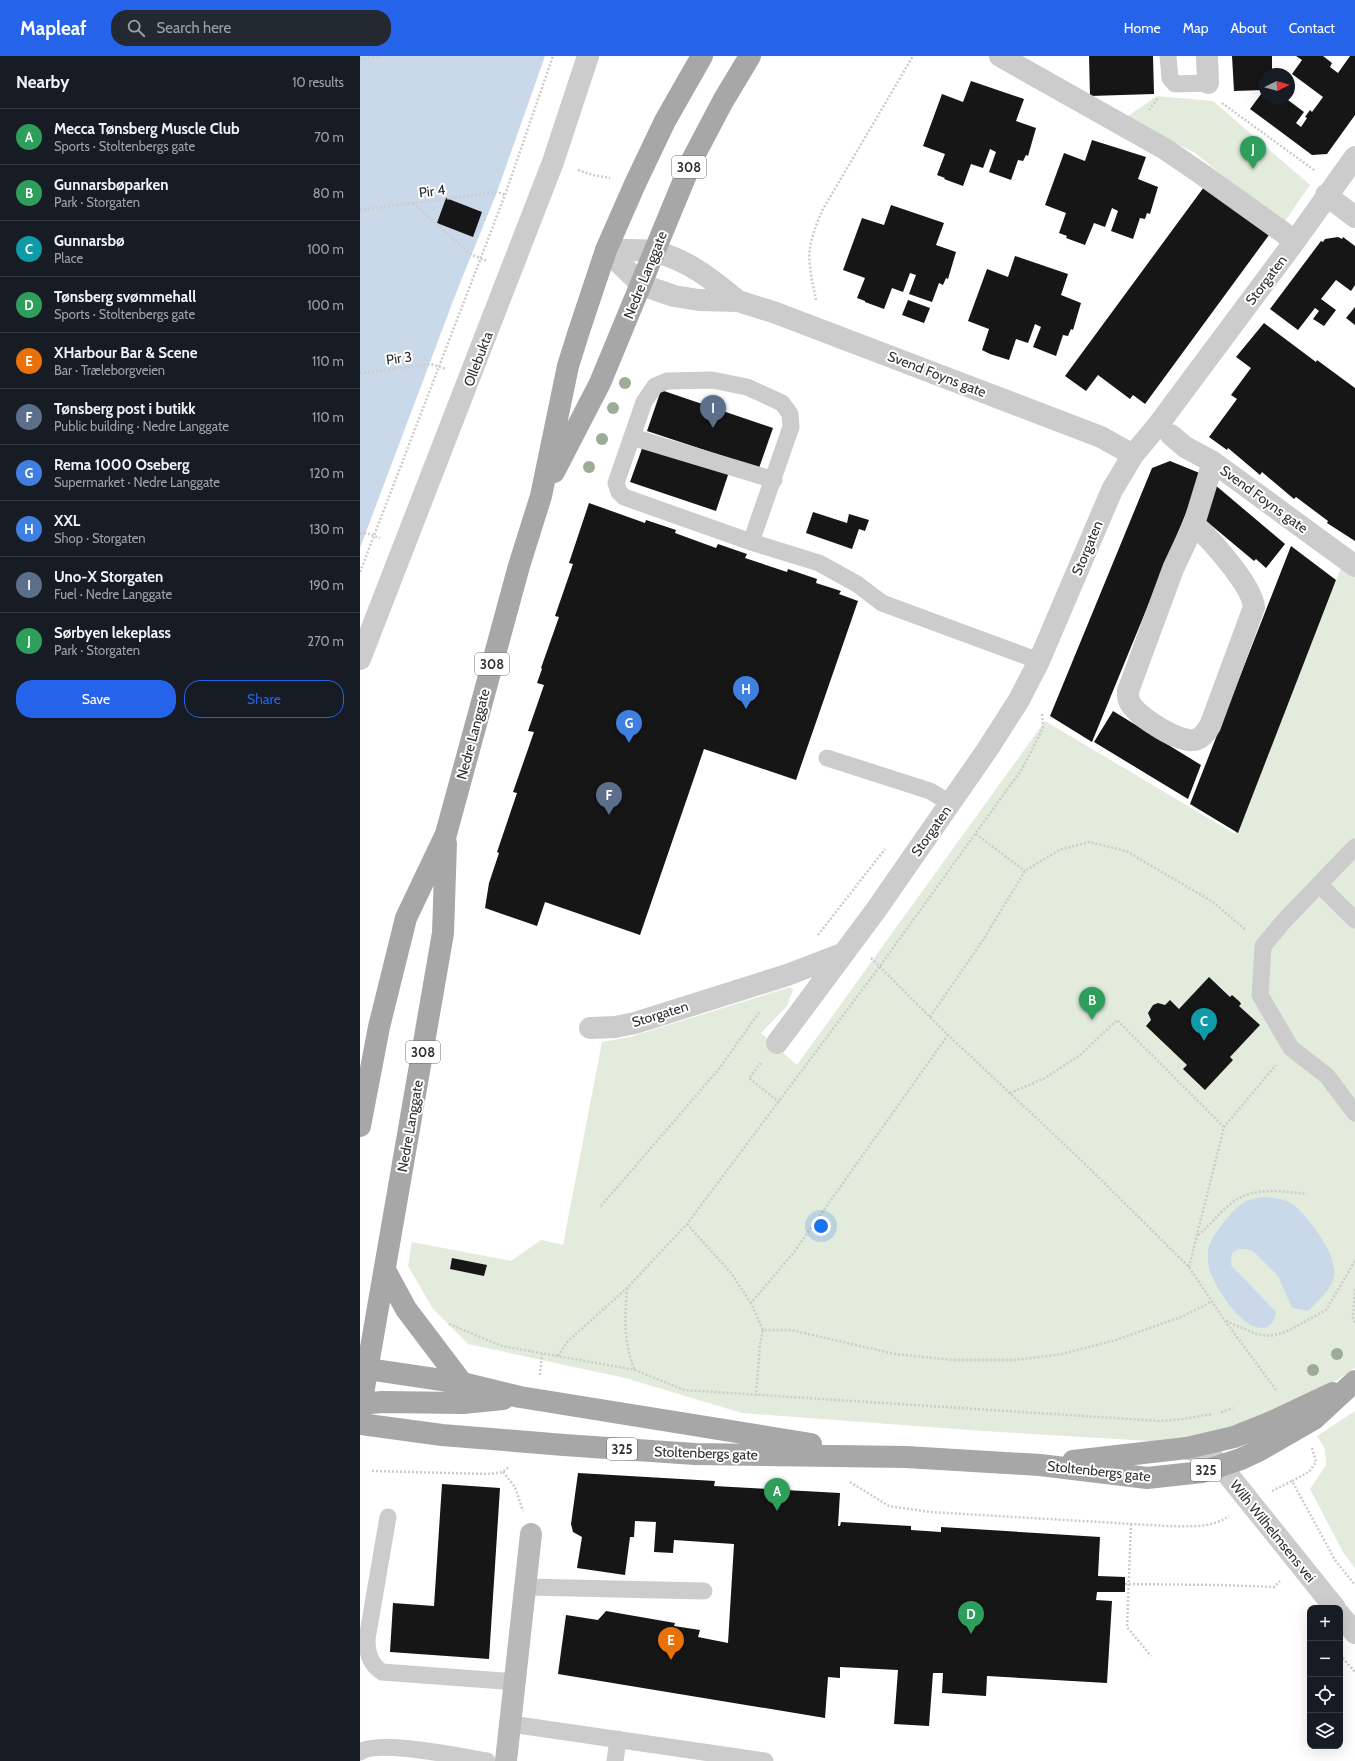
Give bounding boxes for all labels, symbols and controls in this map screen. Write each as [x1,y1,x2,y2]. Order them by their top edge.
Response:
search box [111,10,391,46]
text: Mapleaf [20,17,87,40]
icon: search [125,17,147,39]
text: Search here [157,19,231,37]
text: Home [1124,19,1161,37]
text: Map [1183,19,1208,37]
text: About [1230,19,1267,37]
text: Contact [1289,19,1335,37]
north arrow [1259,68,1295,104]
text: Nearby [16,72,69,92]
text: 10 results [292,74,344,90]
text: Mecca Tønsberg Muscle Club [54,120,240,138]
text: A [25,129,33,145]
text: 70 m [314,129,344,145]
pin: J [1240,136,1266,169]
text: Sports · Stoltenbergs gate [54,138,195,154]
road number: 308 [672,156,706,178]
text: Gunnarsbøparken [54,176,169,194]
street label: Pir 4 [418,180,446,202]
text: B [25,185,33,201]
text: 80 m [313,185,344,201]
text: Park · Storgaten [54,194,140,210]
street label: Nedre Langgate [619,228,671,322]
text: Gunnarsbø [54,232,125,250]
text: C [25,241,33,257]
text: 100 m [307,241,344,257]
text: Place [54,250,83,266]
street label: Storgaten [1241,251,1291,309]
text: Tønsberg svømmehall [54,288,196,306]
text: D [24,297,34,313]
text: 100 m [307,297,344,313]
text: Sports · Stoltenbergs gate [54,306,195,322]
street label: Ollebukta [459,329,497,389]
text: XHarbour Bar & Scene [54,344,198,362]
street label: Pir 3 [385,347,413,369]
street label: Svend Foyns gate [885,347,989,401]
text: E [25,353,33,369]
text: 110 m [312,353,344,369]
text: Bar · Træleborgveien [54,362,165,378]
pin: I [700,395,726,428]
text: Tønsberg post i butikk [54,400,196,418]
text: F [26,409,32,425]
text: 110 m [312,409,344,425]
text: Public building · Nedre Langgate [54,418,229,434]
text: Rema 1000 Oseberg [54,456,189,474]
street label: Svend Foyns gate [1217,461,1311,537]
text: G [25,465,33,481]
text: 120 m [310,465,344,481]
text: Supermarket · Nedre Langgate [54,474,220,490]
text: XXL [54,512,80,530]
street label: Storgaten [1067,518,1107,578]
text: H [24,521,34,537]
text: 130 m [309,521,344,537]
text: Shop · Storgaten [54,530,146,546]
text: Uno-X Storgaten [54,568,163,586]
text: I [27,577,31,593]
text: 190 m [309,577,344,593]
text: Fuel · Nedre Langgate [54,586,172,602]
text: Sørbyen lekeplass [54,624,171,642]
text: J [27,633,31,649]
text: 270 m [307,633,344,649]
text: Park · Storgaten [54,642,140,658]
road number: 308 [475,653,509,675]
pin: H [733,676,759,709]
button: Save [16,680,176,718]
button: Share [184,680,344,718]
street label: Nedre Langgate [452,687,494,781]
pin: G [616,710,642,743]
pin: F [596,782,622,815]
street label: Storgaten [907,802,955,860]
pin: B [1079,987,1105,1020]
street label: Storgaten [630,997,690,1031]
pin: C [1191,1008,1217,1041]
road number: 308 [406,1041,440,1063]
street label: Nedre Langgate [393,1079,427,1173]
your location [811,1216,831,1236]
road number: 325 [607,1438,637,1460]
street label: Stoltenbergs gate [654,1442,758,1464]
street label: Stoltenbergs gate [1046,1457,1152,1485]
road number: 325 [1191,1459,1221,1481]
street label: Wilh Wilhelmsens vei [1226,1476,1320,1586]
pin: A [764,1478,790,1511]
pin: D [958,1601,984,1634]
map controls [1307,1605,1343,1749]
button: + [1307,1605,1343,1641]
pin: E [658,1627,684,1660]
button: − [1307,1641,1343,1677]
button: locate [1307,1677,1343,1713]
button: layers [1307,1713,1343,1749]

